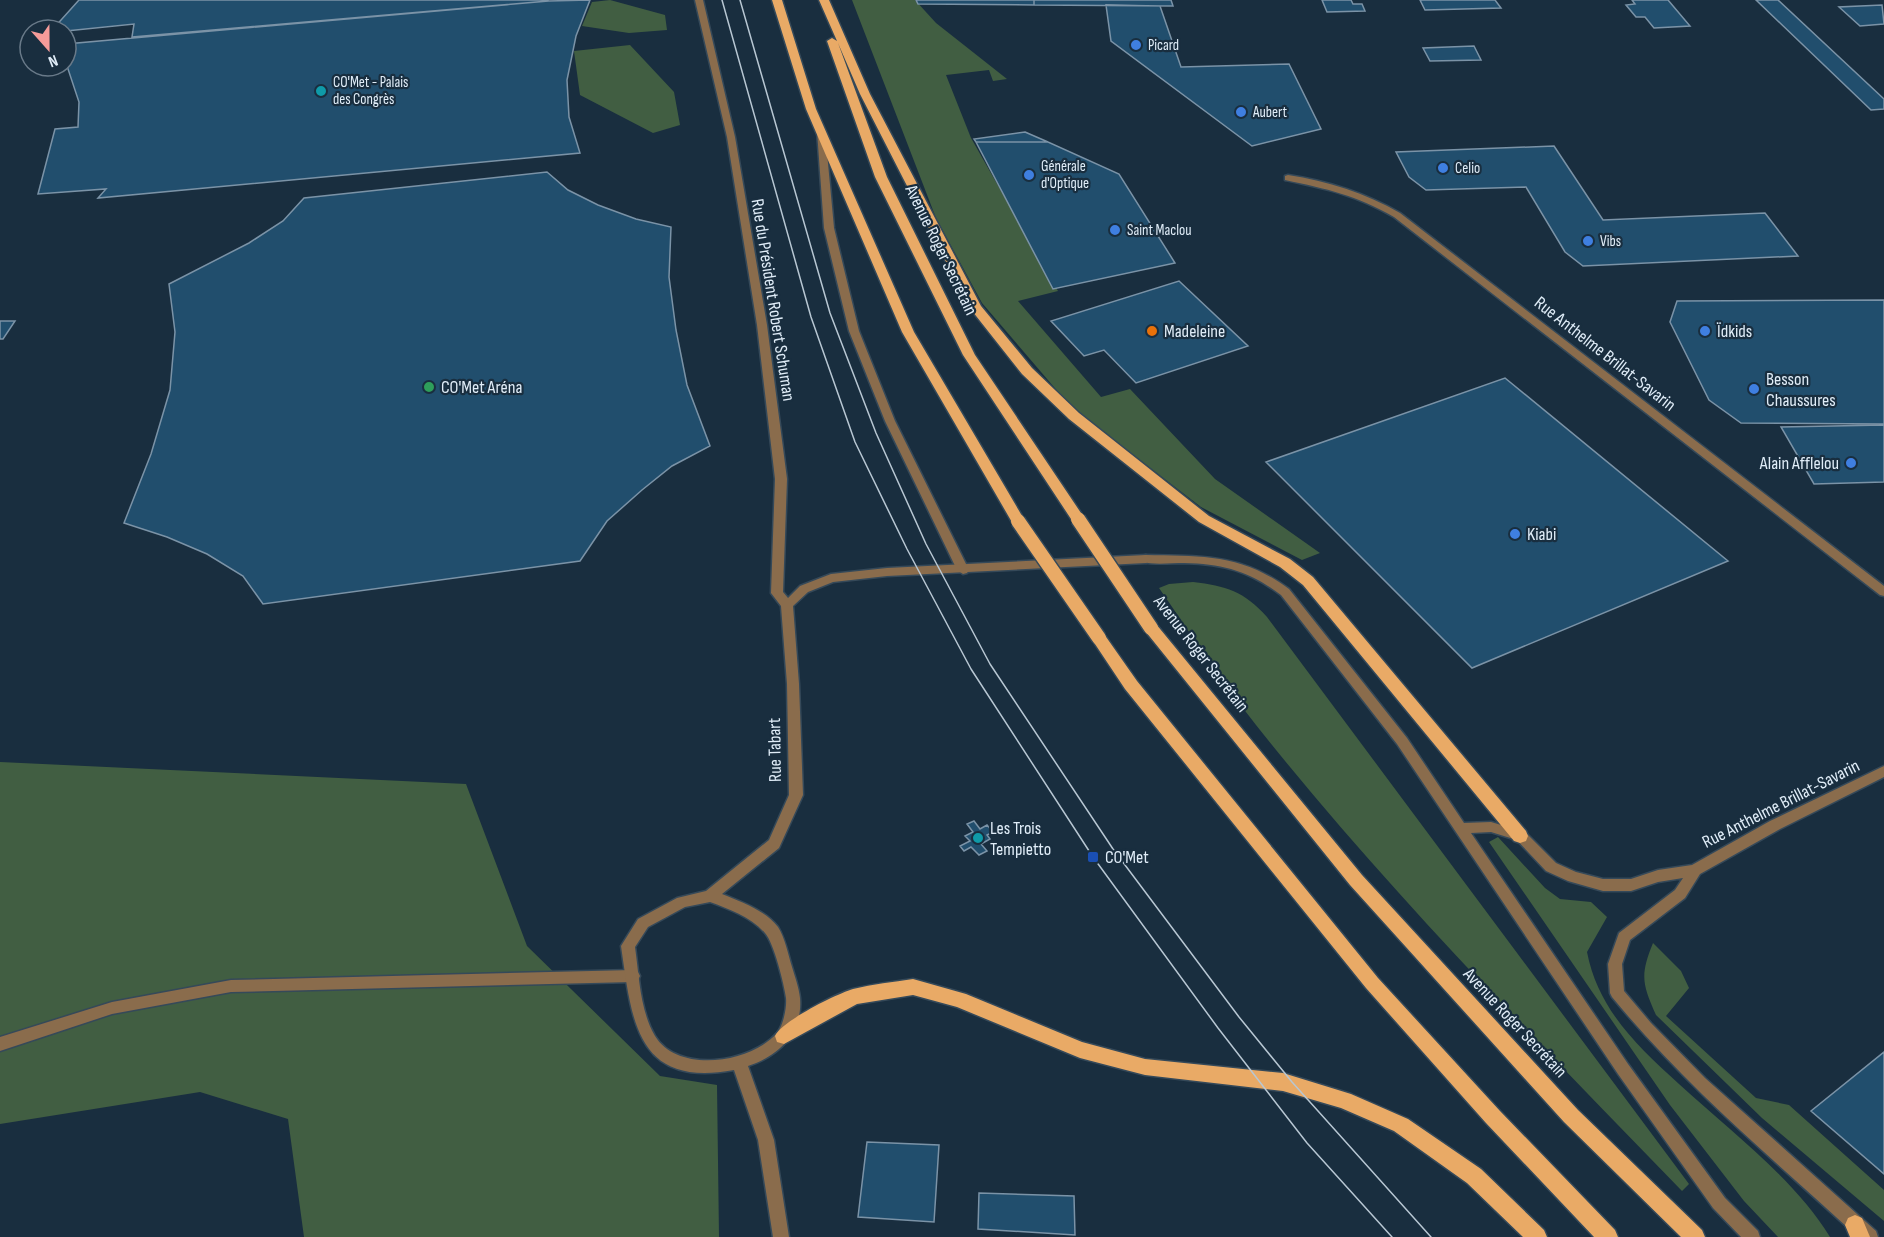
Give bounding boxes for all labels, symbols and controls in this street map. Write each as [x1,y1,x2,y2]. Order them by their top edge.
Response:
north arrow [18,18,78,78]
place label: Picard [1148,36,1179,55]
marker: Picard [1129,38,1143,52]
text: N [45,50,60,71]
place label: CO'Met - Palais des Congrès [333,73,408,109]
marker: CO'Met - Palais des Congrès [314,84,328,98]
place label: Aubert [1252,103,1287,122]
marker: Aubert [1234,105,1248,119]
place label: Générale d'Optique [1041,157,1089,193]
place label: Celio [1455,159,1480,178]
marker: Celio [1436,161,1450,175]
marker: Générale d'Optique [1022,168,1036,182]
street label: Avenue Roger Secrétain [900,181,982,319]
street label: Rue du Président Robert Schuman [747,197,799,403]
place label: Saint Maclou [1127,221,1191,240]
marker: Saint Maclou [1108,223,1122,237]
place label: Vibs [1600,232,1621,251]
marker: Vibs [1581,234,1595,248]
street label: Rue Anthelme Brillat-Savarin [1530,292,1680,416]
place label: Madeleine [1164,321,1225,342]
place label: Ïdkids [1716,321,1752,342]
marker: Madeleine [1145,324,1159,338]
marker: Ïdkids [1698,324,1712,338]
place label: Besson Chaussures [1766,369,1836,411]
place label: CO'Met Aréna [441,377,522,398]
marker: CO'Met Aréna [422,380,436,394]
marker: Besson Chaussures [1747,382,1761,396]
place label: Alain Afflelou [1759,453,1839,474]
marker: Alain Afflelou [1844,456,1858,470]
place label: Kiabi [1527,524,1556,545]
marker: Kiabi [1508,527,1522,541]
street label: Avenue Roger Secrétain [1148,591,1253,716]
street label: Rue Tabart [764,717,786,782]
street label: Rue Anthelme Brillat-Savarin [1699,755,1863,853]
place label: Les Trois Tempietto [990,818,1051,860]
marker: Les Trois Tempietto [971,831,985,845]
place label: CO'Met [1105,847,1149,868]
marker: CO'Met [1086,850,1100,864]
street label: Avenue Roger Secrétain [1458,963,1571,1082]

